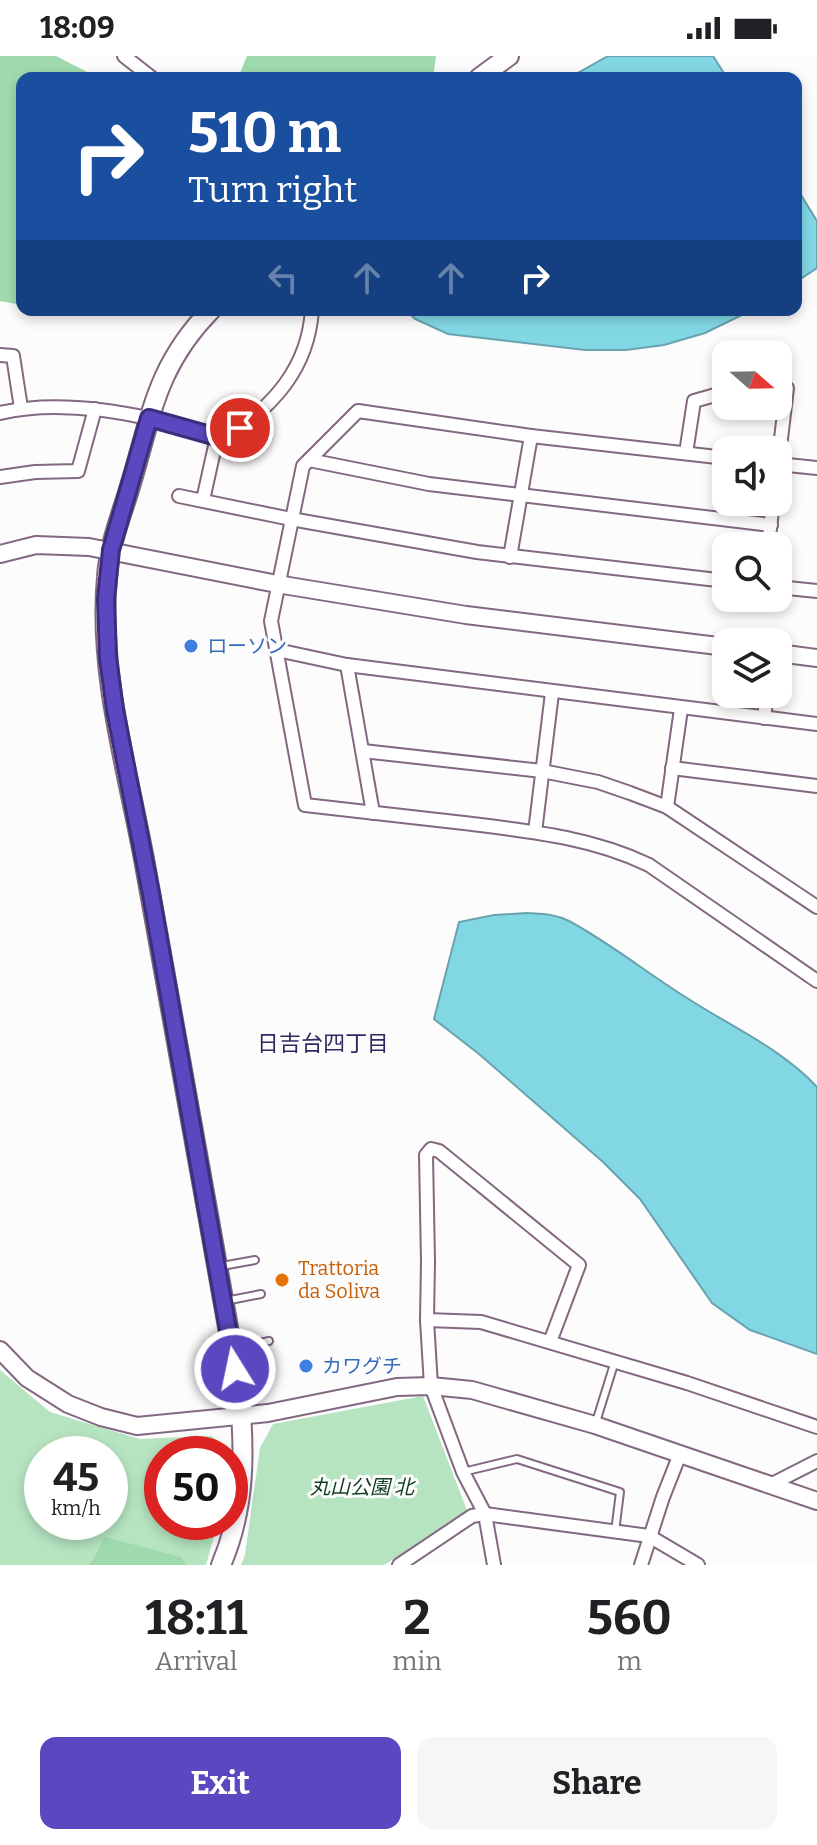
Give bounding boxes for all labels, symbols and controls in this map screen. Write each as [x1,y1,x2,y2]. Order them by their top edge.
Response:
text: 18:09 [40,10,115,46]
text: 510 m [188,100,341,167]
icon: right [56,104,160,208]
text: Turn right [188,168,357,212]
icon: left [261,256,305,300]
icon: ahead [345,256,389,300]
icon: ahead [429,256,473,300]
icon: right [513,256,557,300]
north arrow [712,340,792,420]
map controls [712,340,792,708]
pin [206,394,274,462]
icon: arrive [218,406,262,450]
button: sound [712,436,792,516]
button: search [712,532,792,612]
button: layers [712,628,792,708]
place label: ローソン [207,634,287,658]
marker: ローソン [182,637,200,655]
district label: 日吉台四丁目 [257,1030,389,1057]
place label: Trattoria da Soliva [298,1256,380,1303]
marker: Trattoria da Soliva [273,1271,291,1289]
position arrow [193,1327,277,1411]
place label: カワグチ [322,1354,402,1378]
marker: カワグチ [297,1357,315,1375]
speed limit sign: 50 [144,1436,248,1540]
text: 45 [53,1454,99,1502]
park label: 丸山公園 北 [310,1475,416,1499]
text: km/h [51,1496,101,1520]
text: 18:11 [145,1589,247,1647]
text: 2 [404,1589,431,1647]
text: 560 [587,1589,672,1647]
text: Arrival [155,1646,237,1677]
text: min [393,1646,442,1677]
text: m [617,1646,642,1677]
button: Exit [40,1737,401,1829]
button: Share [417,1737,777,1829]

